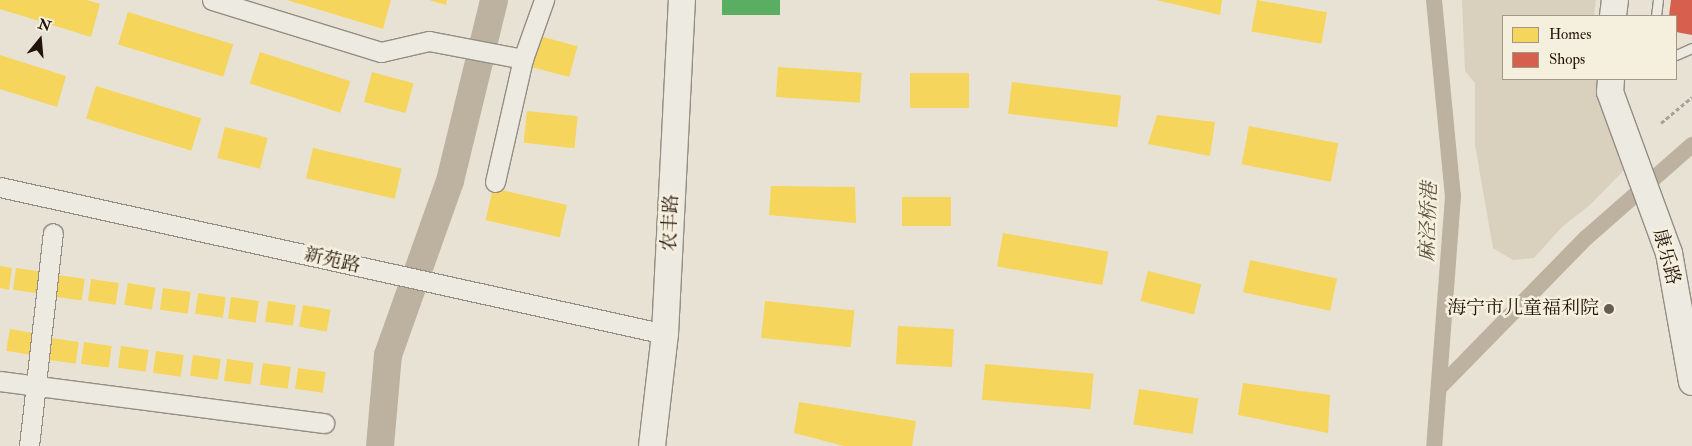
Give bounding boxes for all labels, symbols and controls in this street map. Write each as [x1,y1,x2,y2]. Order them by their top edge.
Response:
north arrow [15,15,65,65]
text: N [36,15,53,35]
legend [1502,15,1677,80]
text: Homes [1549,25,1591,44]
text: Shops [1549,50,1585,69]
water label: 麻泾桥港 [1415,182,1441,262]
street label: 农丰路 [658,194,684,252]
street label: 康乐路 [1648,227,1684,287]
street label: 新苑路 [302,243,362,279]
place label: 海宁市儿童福利院 [1447,298,1599,320]
marker: 海宁市儿童福利院 [1603,303,1615,315]

